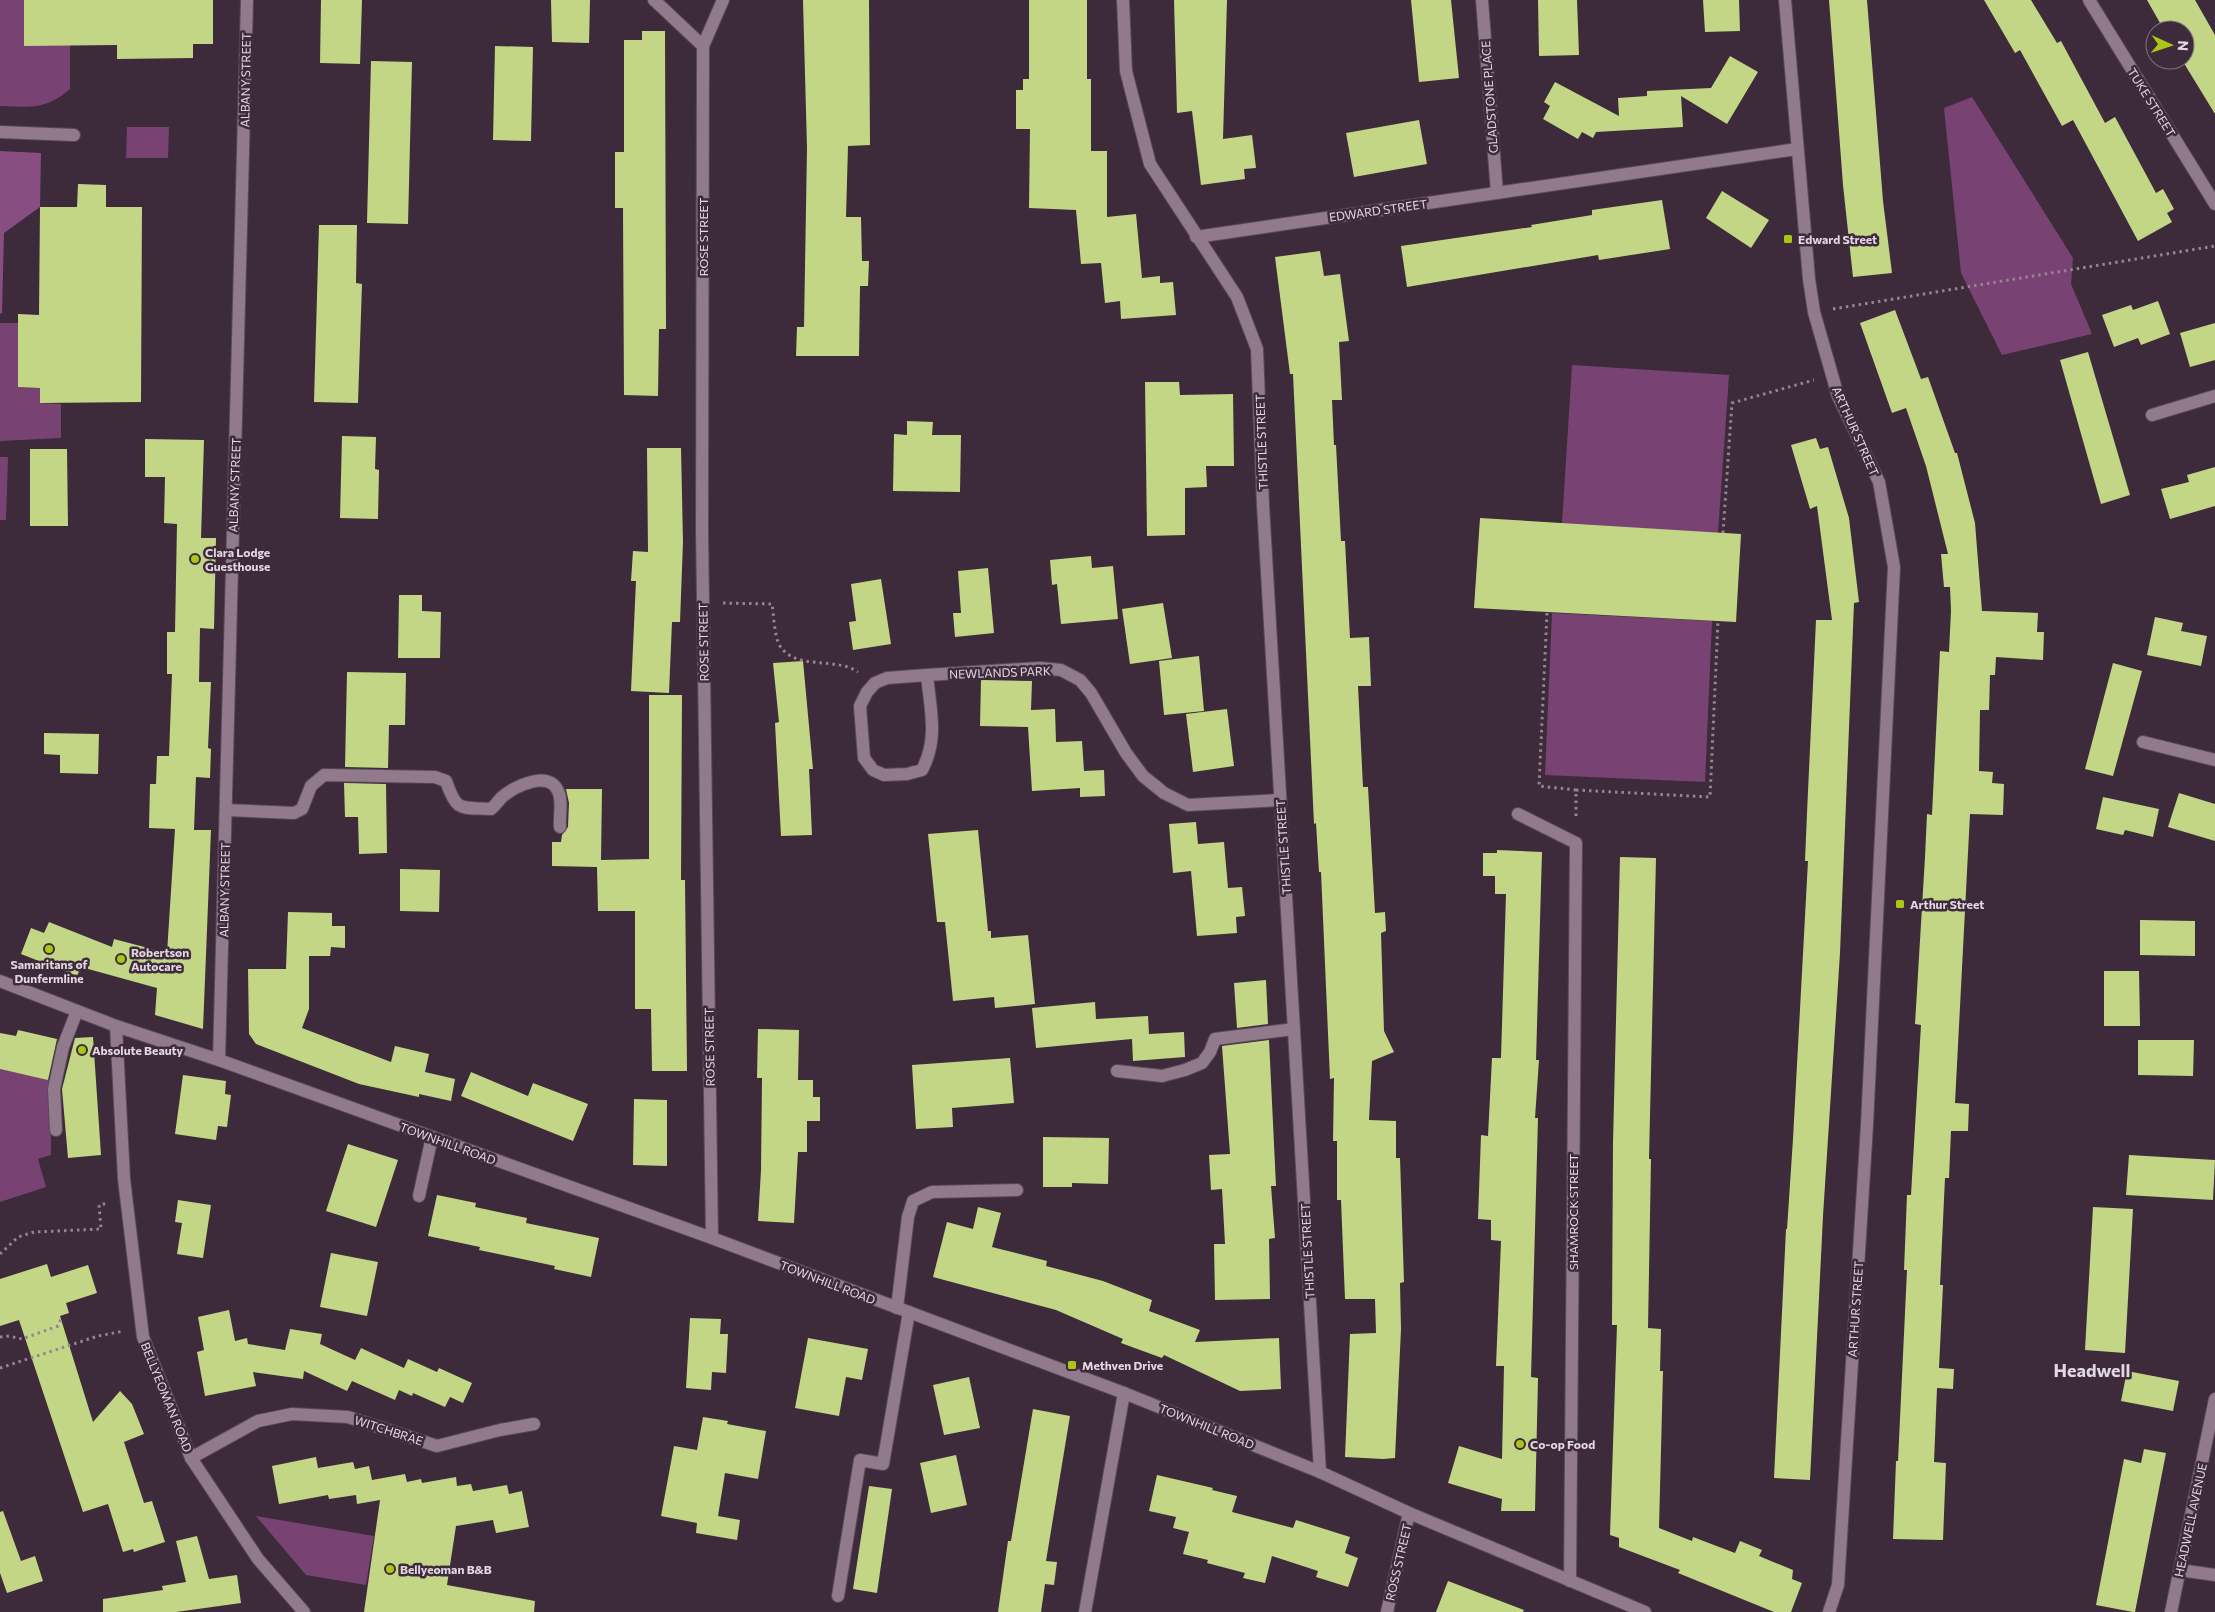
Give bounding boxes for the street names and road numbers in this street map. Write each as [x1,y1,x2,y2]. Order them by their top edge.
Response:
street label: ALBANY STREET [237,32,253,128]
street label: GLADSTONE PLACE [1478,40,1500,154]
street label: TUKE STREET [2125,65,2179,139]
street label: EDWARD STREET [1328,196,1428,224]
street label: ROSE STREET [696,197,710,276]
street label: ARTHUR STREET [1830,384,1882,478]
street label: THISTLE STREET [1252,394,1270,490]
street label: ALBANY STREET [225,437,243,533]
street label: ROSE STREET [695,602,711,681]
street label: NEWLANDS PARK [949,663,1051,681]
street label: THISTLE STREET [1273,799,1293,895]
street label: ALBANY STREET [216,842,232,938]
street label: ROSE STREET [701,1007,717,1086]
street label: TOWNHILL ROAD [398,1119,498,1167]
street label: SHAMROCK STREET [1566,1153,1580,1270]
street label: THISTLE STREET [1297,1203,1316,1299]
street label: TOWNHILL ROAD [778,1257,878,1307]
street label: ARTHUR STREET [1845,1260,1865,1358]
street label: BELLYEOMAN ROAD [139,1340,196,1454]
street label: TOWNHILL ROAD [1158,1401,1257,1451]
street label: WITCHBRAE [353,1412,425,1448]
street label: HEADWELL AVENUE [2171,1462,2209,1578]
street label: ROSS STREET [1382,1522,1414,1602]

